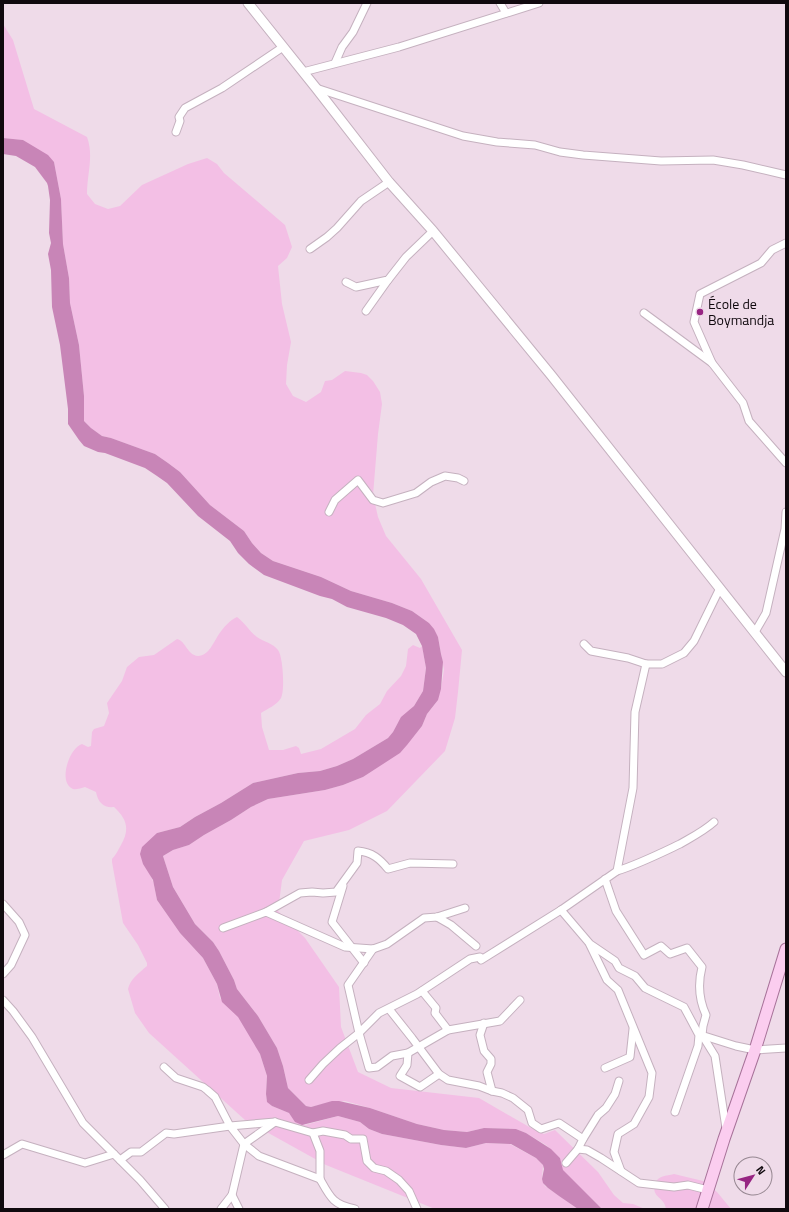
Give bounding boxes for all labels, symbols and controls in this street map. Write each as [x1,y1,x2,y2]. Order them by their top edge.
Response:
place label: École de Boymandja [708,293,774,330]
marker: École de Boymandja [695,307,705,317]
north arrow [733,1156,773,1196]
text: N [752,1162,770,1178]

